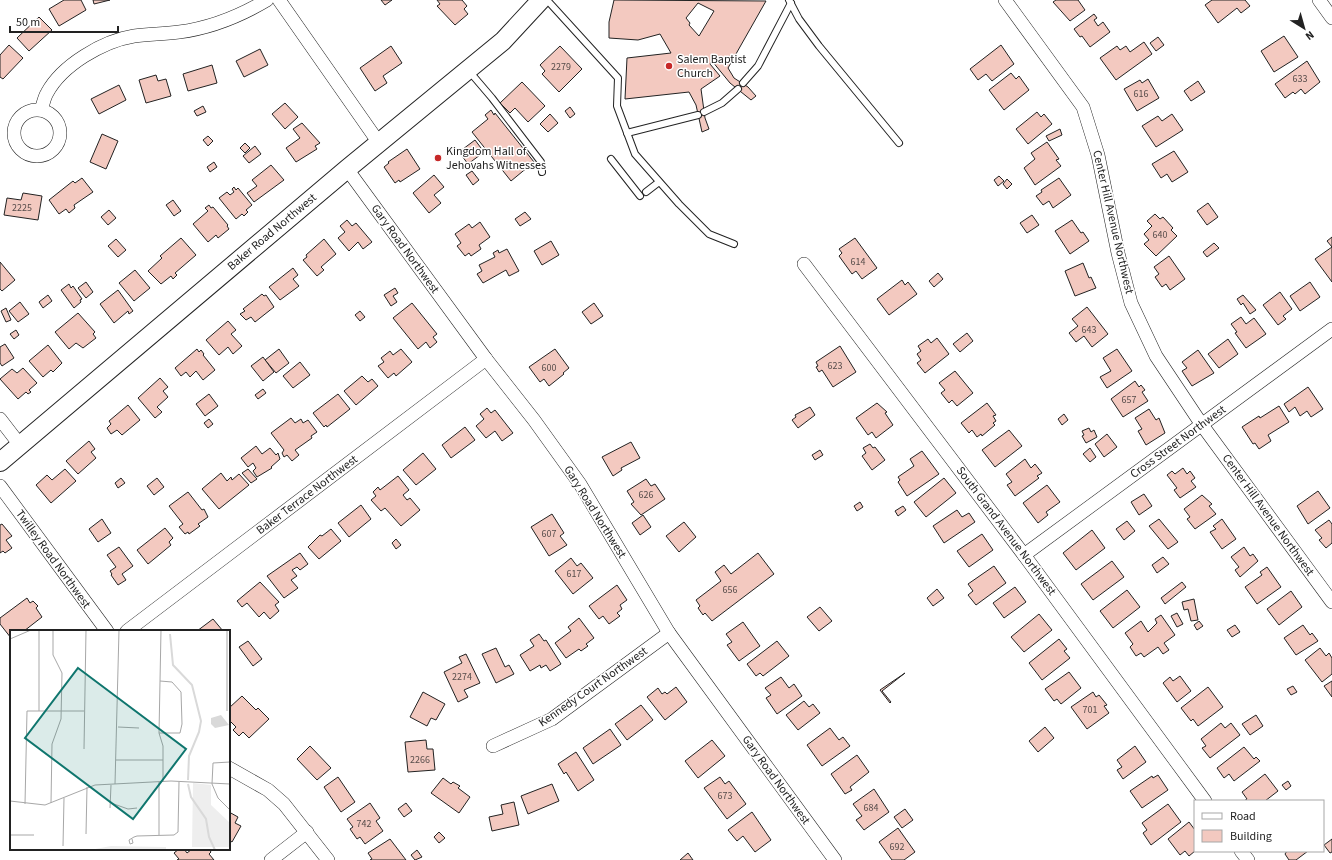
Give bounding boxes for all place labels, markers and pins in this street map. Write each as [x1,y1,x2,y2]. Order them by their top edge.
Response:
place label: Salem Baptist Church [677,51,746,82]
marker: Salem Baptist Church [664,61,674,71]
place label: Kingdom Hall of Jehovahs Witnesses [446,143,546,174]
marker: Kingdom Hall of Jehovahs Witnesses [433,153,443,163]

